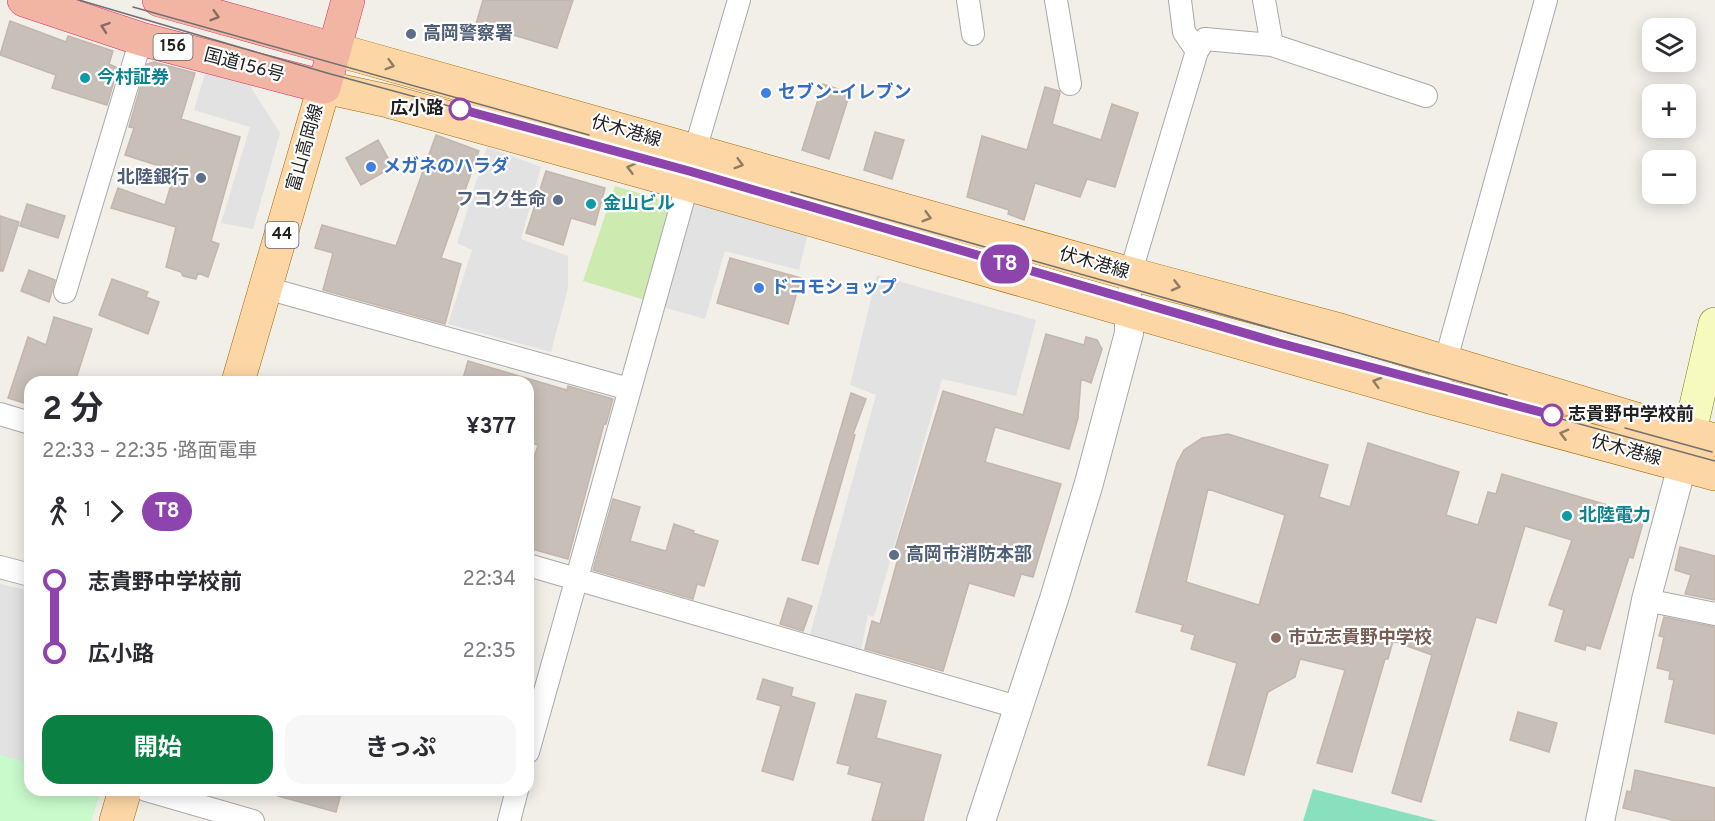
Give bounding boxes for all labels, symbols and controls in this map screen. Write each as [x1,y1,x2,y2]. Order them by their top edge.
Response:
one-way arrow [209,9,220,21]
map controls [1642,18,1696,204]
button: layers [1642,18,1696,72]
one-way arrow [100,22,111,35]
place label: 高岡警察署 [423,23,513,46]
marker: 高岡警察署 [404,27,418,41]
road number: 156 [154,34,192,60]
street label: 国道156号 [201,44,287,88]
one-way arrow [384,58,395,70]
place label: 今村証券 [97,67,169,90]
marker: 今村証券 [78,71,92,85]
place label: セブン-イレブン [778,82,911,105]
button: + [1642,84,1696,138]
marker: セブン-イレブン [759,86,773,100]
place label: 広小路 [390,98,444,121]
marker: 広小路 [449,98,471,120]
street label: 富山高岡線 [283,102,329,194]
street label: 伏木港線 [588,111,664,153]
button: − [1642,150,1696,204]
place label: メガネのハラダ [383,156,509,179]
one-way arrow [734,157,744,169]
marker: メガネのハラダ [364,160,378,174]
one-way arrow [626,163,636,176]
place label: 北陸銀行 [117,166,189,190]
marker: 北陸銀行 [194,171,208,185]
place label: フコク生命 [456,189,546,212]
marker: フコク生命 [551,193,565,207]
place label: 金山ビル [603,193,675,216]
marker: 金山ビル [584,197,598,211]
one-way arrow [921,210,932,222]
road number: 44 [266,222,298,248]
street label: 伏木港線 [1056,243,1132,285]
line badge: T8 [978,244,1032,284]
text: T8 [992,251,1018,278]
place label: ドコモショップ [771,277,897,300]
one-way arrow [1170,279,1181,291]
marker: ドコモショップ [752,281,766,295]
one-way arrow [1372,377,1383,389]
text: 2 分 [42,390,103,432]
marker: 志貴野中学校前 [1541,404,1563,426]
place label: 志貴野中学校前 [1568,404,1694,427]
text: ¥377 [466,414,516,441]
one-way arrow [1560,429,1570,441]
street label: 伏木港線 [1588,431,1664,471]
text: 22:33 – 22:35 · 路面電車 [42,439,258,465]
icon: walk [42,495,75,528]
icon: forward [100,495,133,528]
text: 1 [84,498,91,524]
text: T8 [154,498,180,525]
place label: 北陸電力 [1579,505,1651,528]
marker: 北陸電力 [1560,509,1574,523]
place label: 高岡市消防本部 [906,544,1032,567]
marker: 高岡市消防本部 [887,548,901,562]
text: 22:34 [463,567,516,593]
text: 志貴野中学校前 [88,570,242,597]
place label: 市立志貴野中学校 [1288,627,1432,650]
marker: 市立志貴野中学校 [1269,631,1283,645]
text: 22:35 [463,639,516,665]
text: 広小路 [88,642,154,669]
button: 開始 [42,715,273,784]
button: きっぷ [285,715,516,784]

